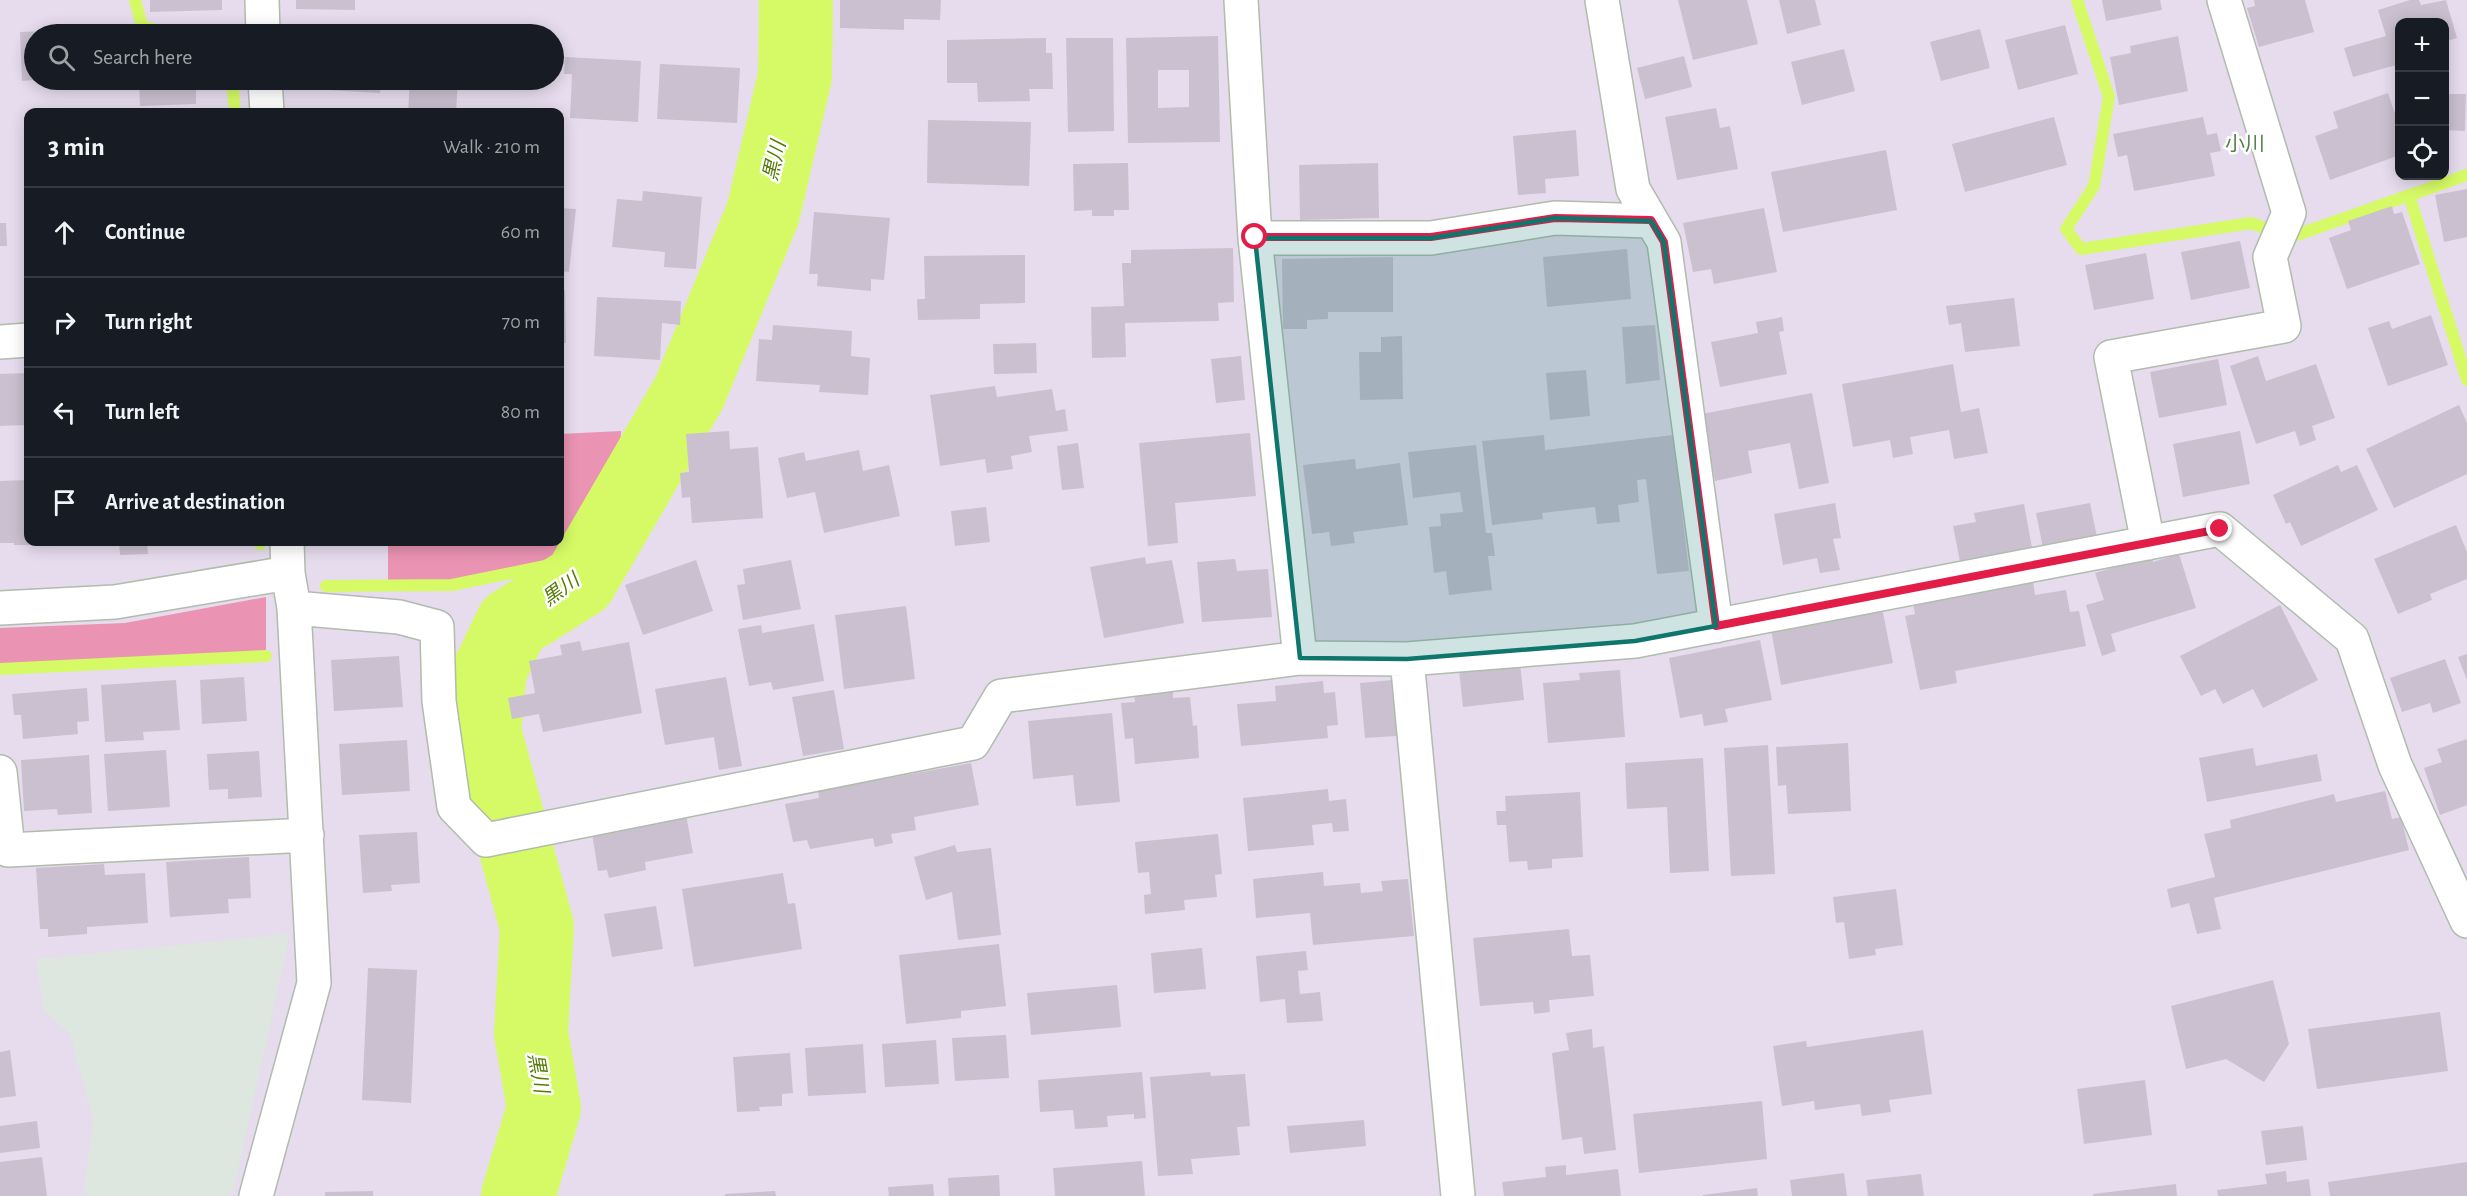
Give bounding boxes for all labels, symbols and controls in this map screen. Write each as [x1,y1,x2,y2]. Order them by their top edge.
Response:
map controls [2395,18,2449,180]
button: + [2395,18,2449,72]
search box [24,24,564,90]
icon: search [45,41,78,74]
text: Search here [93,46,192,68]
button: − [2395,72,2449,126]
button: locate [2395,126,2449,180]
district label: 小川 [2225,133,2265,154]
text: 3 min [48,134,105,160]
text: Walk · 210 m [443,137,540,157]
water label: 黒川 [760,137,790,183]
icon: ahead [48,216,81,249]
text: Continue [105,221,185,243]
text: 60 m [501,222,540,242]
route start [1241,223,1267,249]
icon: right [48,306,81,339]
text: Turn right [105,311,192,333]
text: 70 m [502,312,540,332]
icon: left [48,396,81,429]
text: Turn left [105,401,179,423]
text: 80 m [501,402,540,422]
icon: arrive [48,486,81,519]
text: Arrive at destination [105,491,285,513]
route end [2206,515,2232,541]
water label: 黒川 [538,568,585,610]
water label: 黒川 [525,1051,553,1096]

